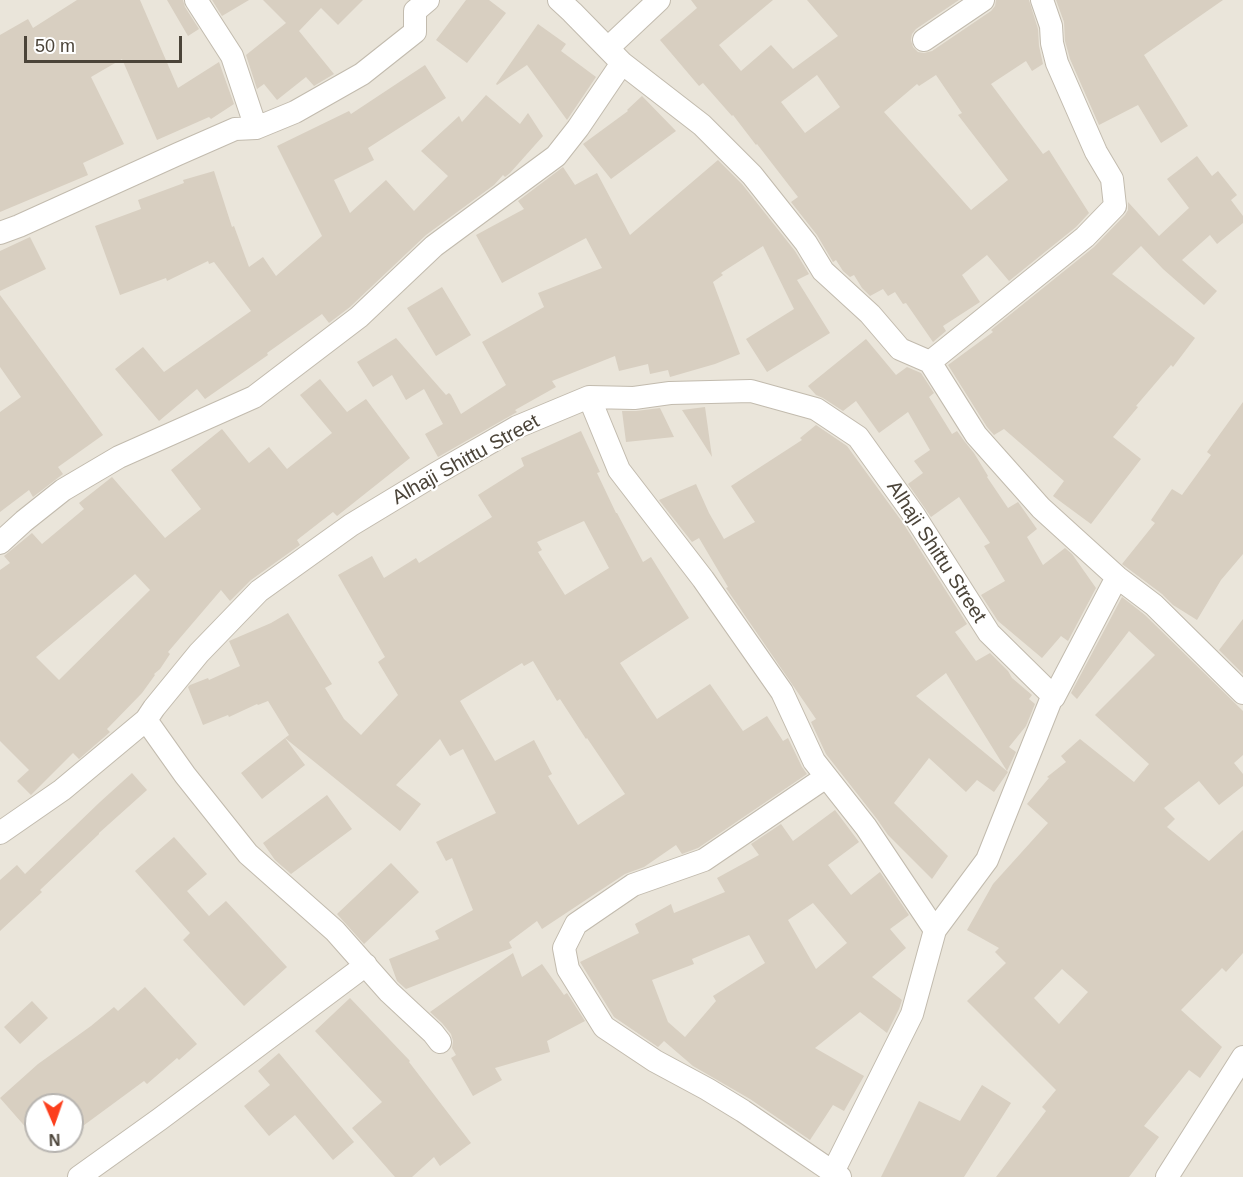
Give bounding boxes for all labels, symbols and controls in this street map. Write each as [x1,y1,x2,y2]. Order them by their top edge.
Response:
scale bar [27,24,184,62]
text: 50 m [35,36,75,56]
street label: Alhaji Shittu Street [388,410,544,510]
street label: Alhaji Shittu Street [881,476,991,628]
north arrow [24,1093,84,1153]
text: N [49,1131,61,1148]

